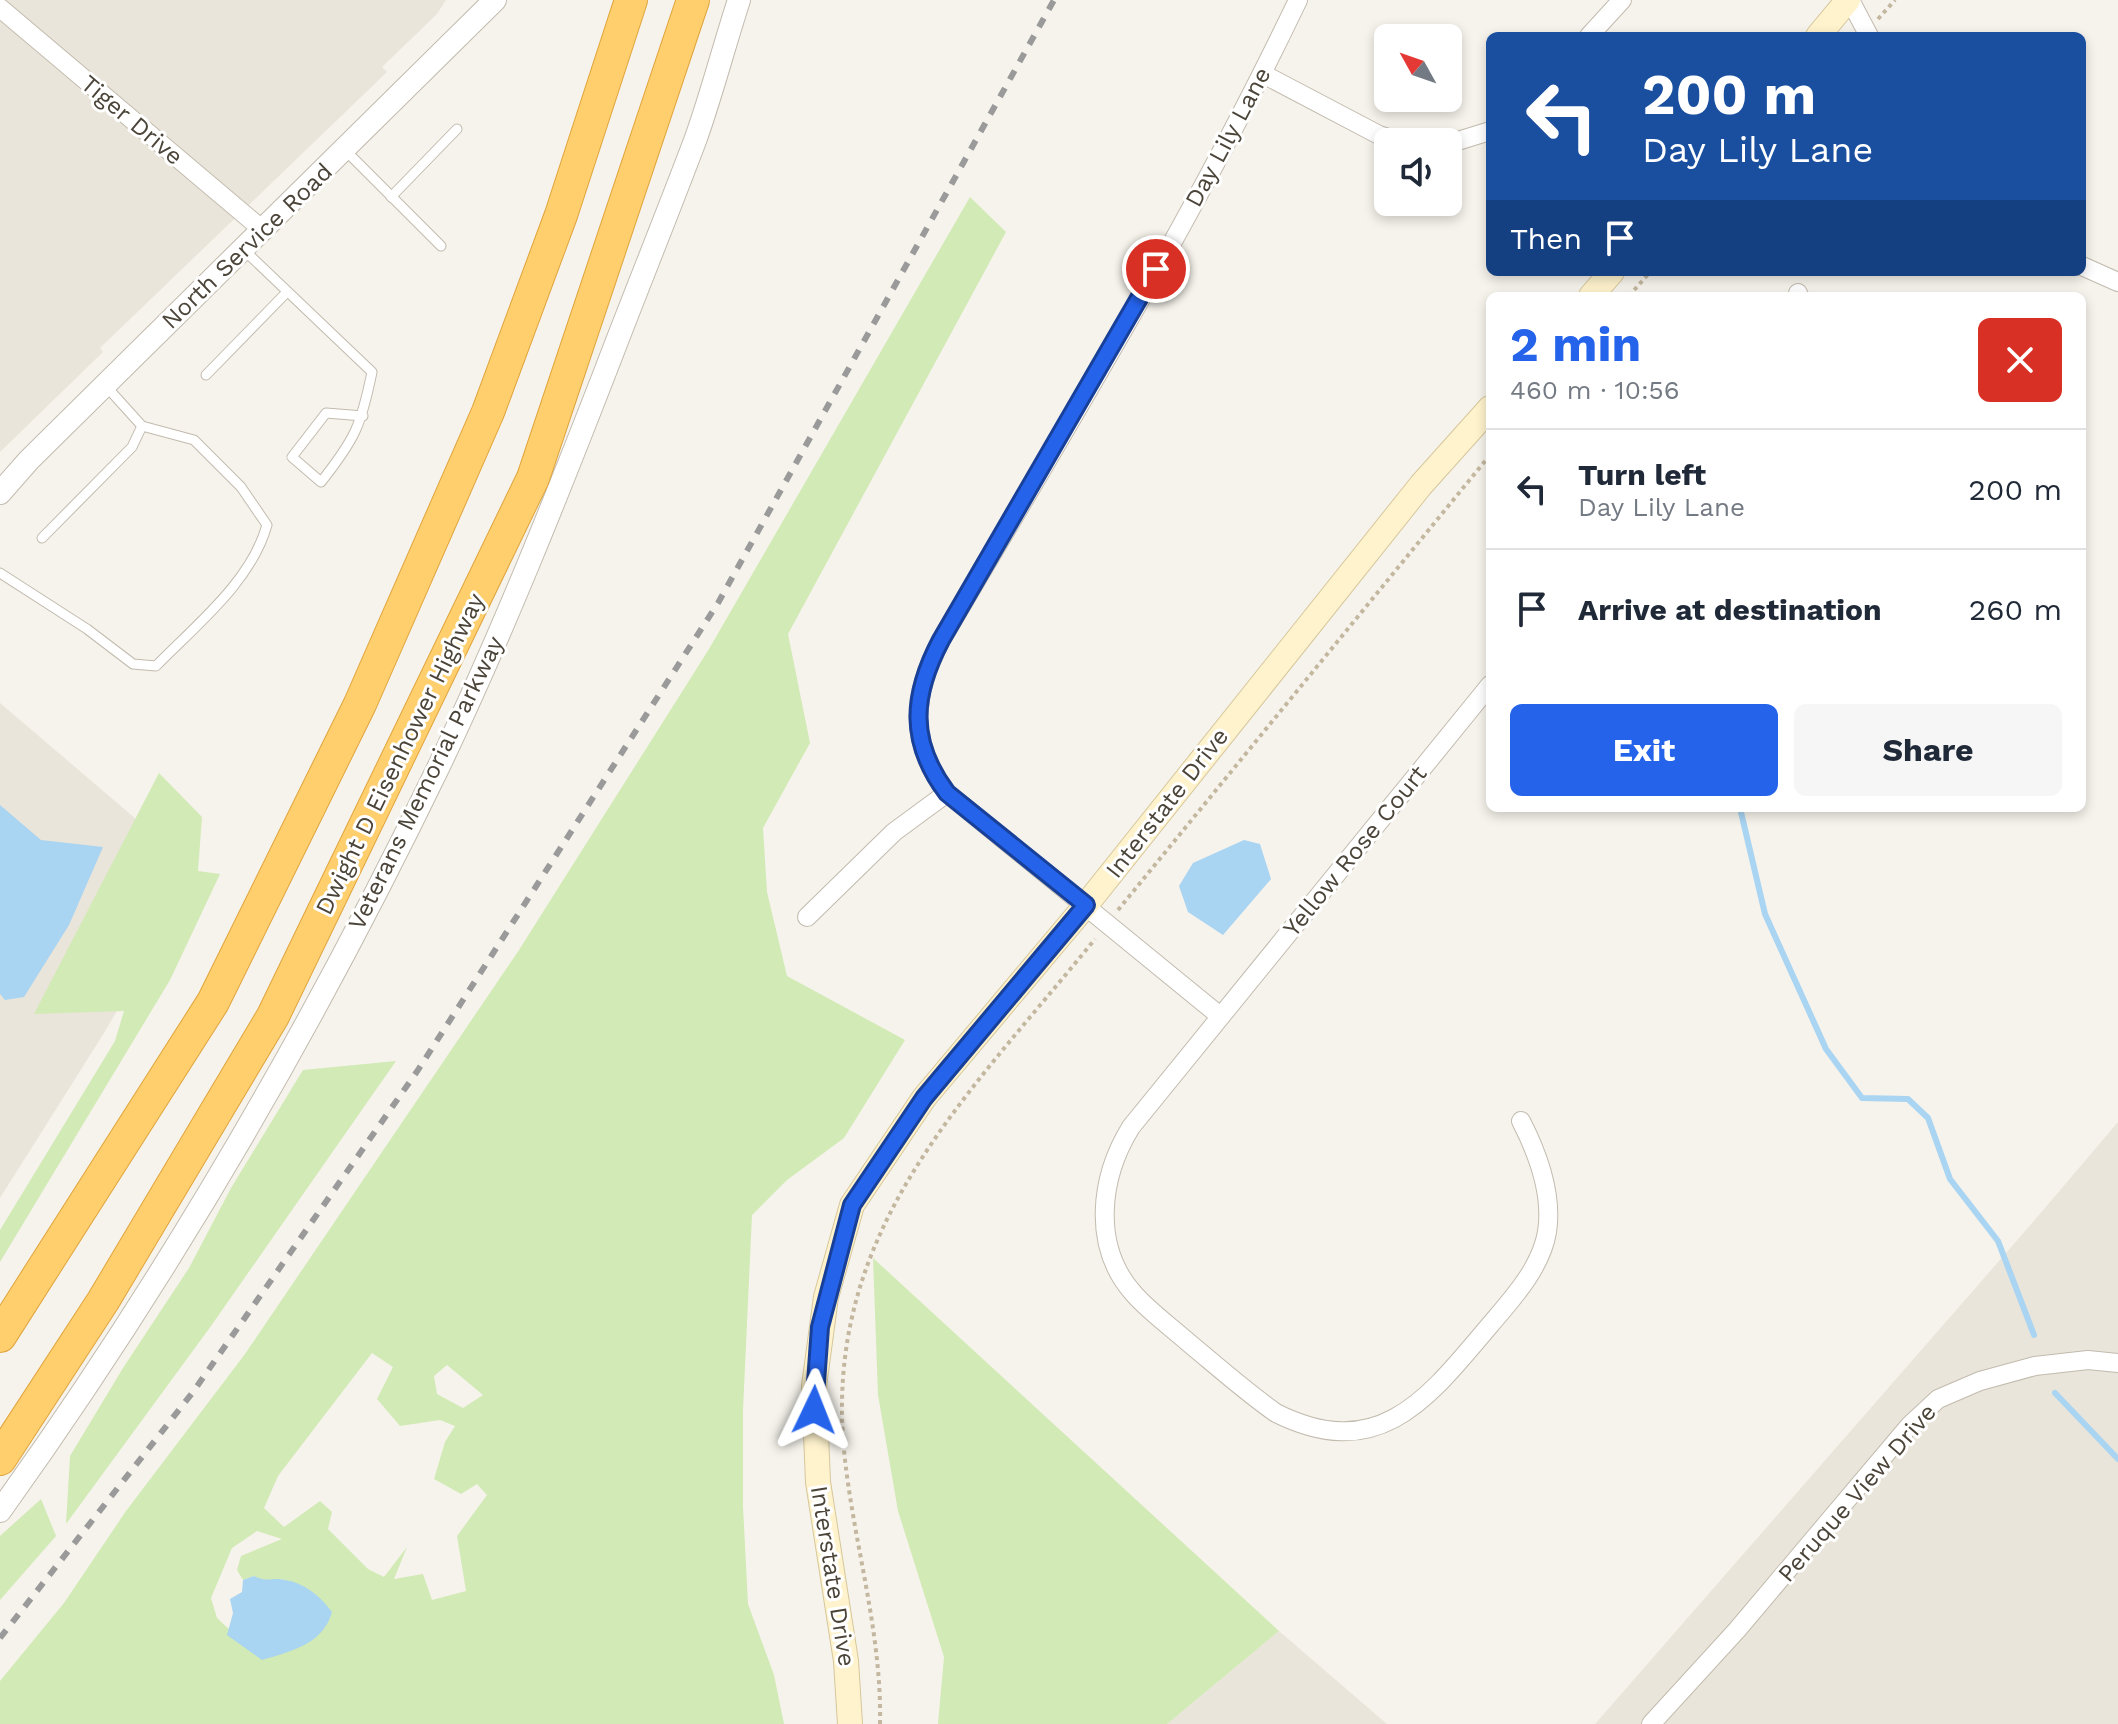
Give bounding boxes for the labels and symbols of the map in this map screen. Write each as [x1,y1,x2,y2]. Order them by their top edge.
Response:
north arrow [1374,24,1462,112]
street label: Day Lily Lane [1179,62,1277,212]
street label: Tiger Drive [75,69,189,171]
street label: North Service Road [156,157,338,335]
pin [1122,235,1190,303]
street label: Dwight D Eisenhower Highway [310,588,490,919]
street label: Veterans Memorial Parkway [343,631,510,934]
street label: Interstate Drive [1100,722,1234,884]
street label: Yellow Rose Court [1278,760,1432,942]
position arrow [772,1368,856,1452]
street label: Peruque View Drive [1772,1398,1942,1588]
street label: Interstate Drive [805,1484,861,1668]

